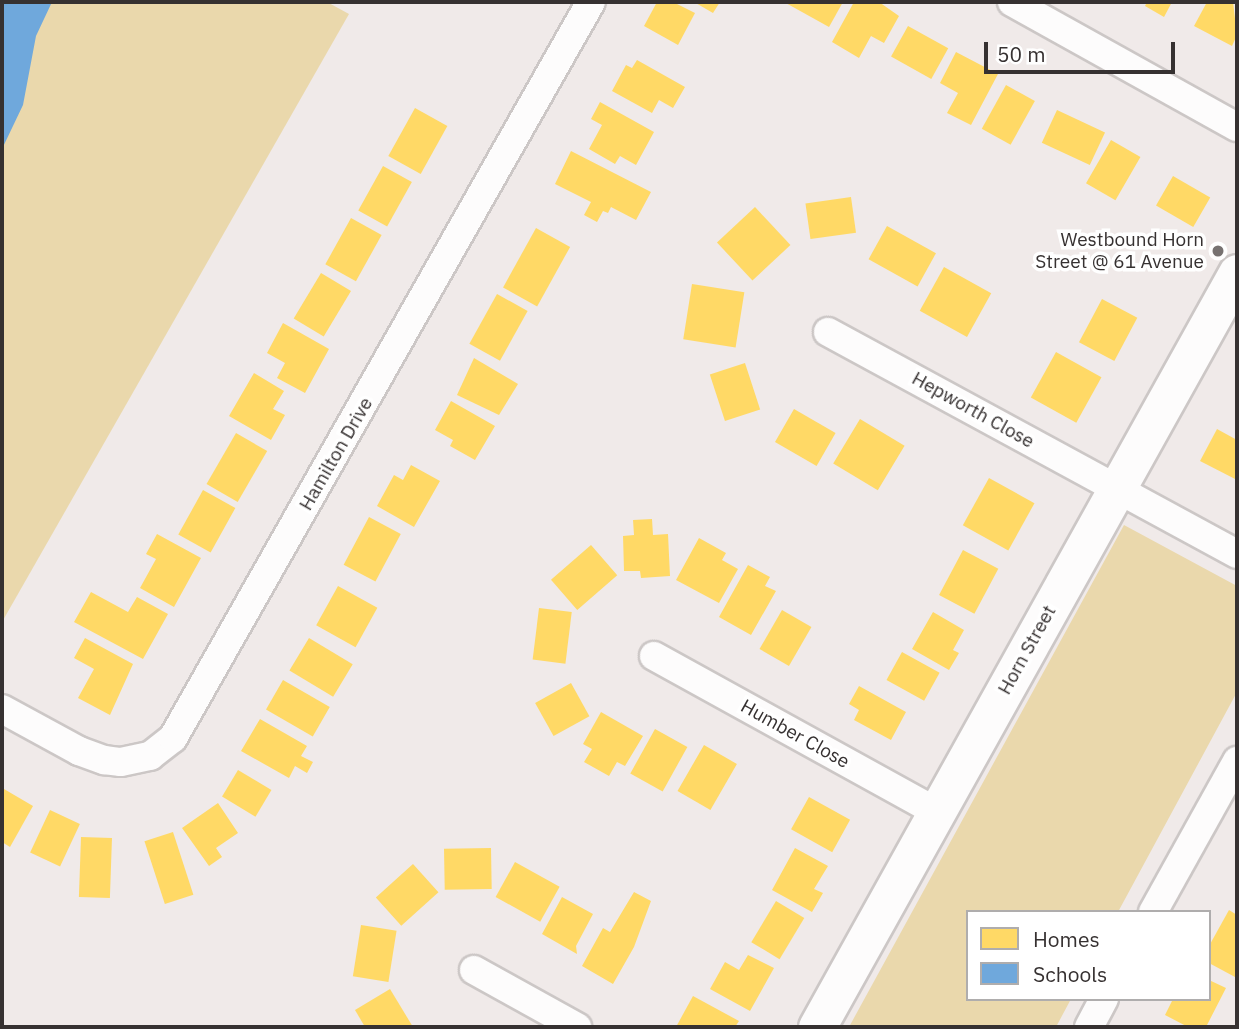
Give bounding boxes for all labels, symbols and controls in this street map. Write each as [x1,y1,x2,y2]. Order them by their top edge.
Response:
scale bar [987,28,1178,72]
text: 50 m [997,40,1046,68]
place label: Westbound Horn Street @ 61 Avenue [1035,229,1204,273]
marker: Westbound Horn Street @ 61 Avenue [1210,243,1226,259]
street label: Hepworth Close [908,367,1038,453]
street label: Hamilton Drive [294,393,378,515]
street label: Horn Street [993,601,1061,699]
street label: Humber Close [737,695,853,773]
legend [966,910,1211,1001]
text: Homes [1033,925,1100,953]
text: Schools [1033,960,1107,988]

